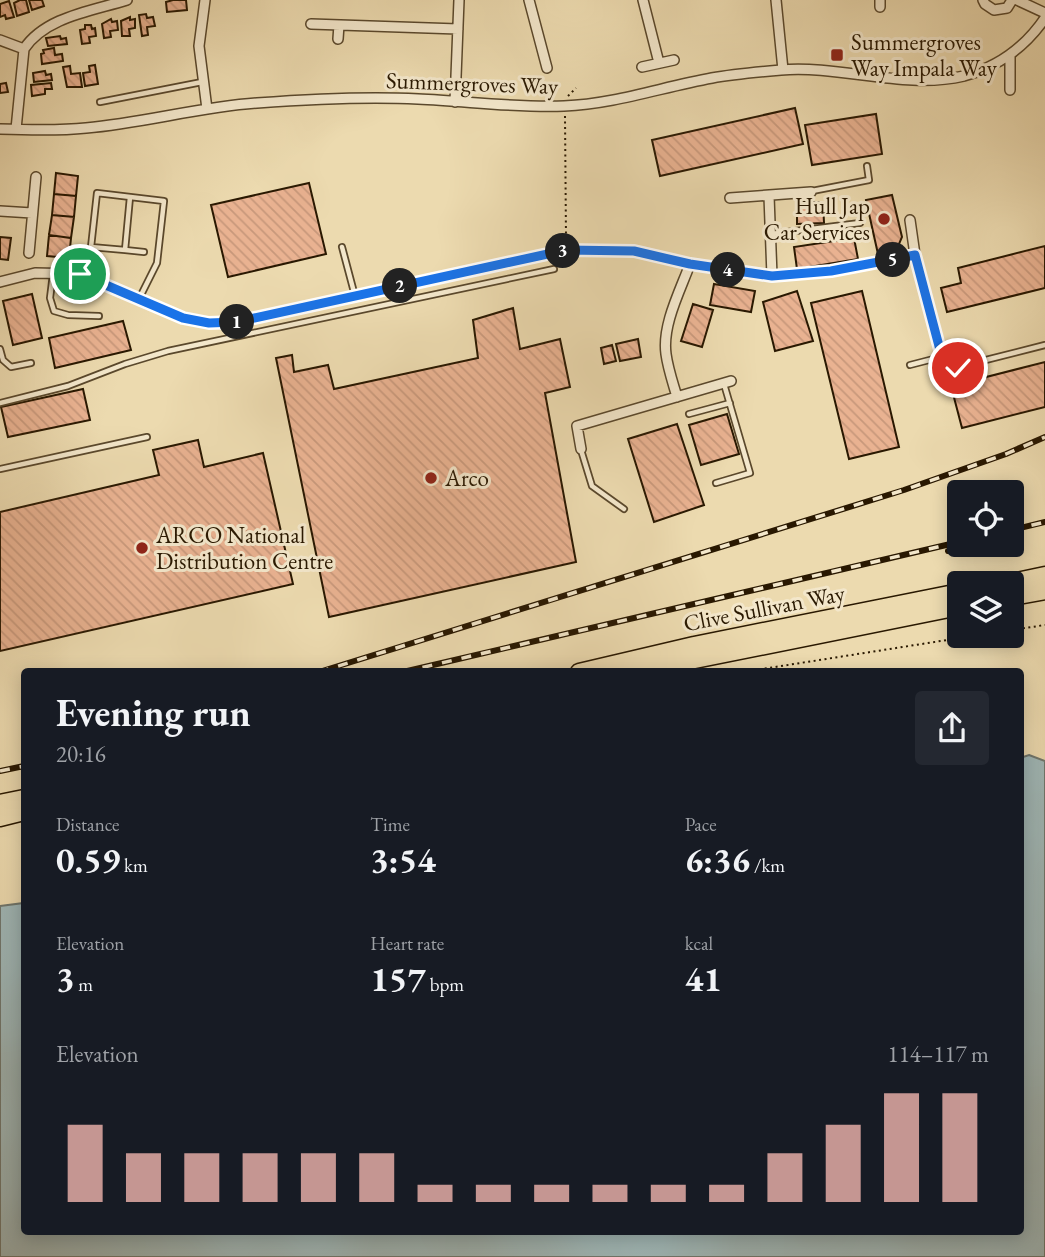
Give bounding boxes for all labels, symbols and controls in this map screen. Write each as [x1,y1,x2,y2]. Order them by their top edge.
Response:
place label: Summergroves Way Impala Way [851,27,998,83]
marker: Summergroves Way Impala Way [829,47,845,63]
street label: Summergroves Way [385,65,560,101]
place label: Hull Jap Car Services [764,191,870,247]
marker: Hull Jap Car Services [876,211,892,227]
pin: 3 [546,233,580,268]
text: 3 [557,238,568,263]
pin: 5 [876,243,910,278]
pin [50,244,110,304]
text: 5 [887,247,898,272]
pin: 4 [710,252,746,288]
icon: arrive [61,255,99,293]
text: 4 [722,257,733,282]
pin: 2 [382,268,418,304]
text: 2 [394,273,405,298]
pin: 1 [219,304,254,340]
text: 1 [231,309,242,334]
pin [928,338,988,398]
icon: check [939,349,977,387]
place label: Arco [444,463,489,493]
marker: Arco [423,470,439,486]
map controls [947,480,1024,648]
button: locate [947,480,1024,557]
place label: ARCO National Distribution Centre [155,520,333,576]
marker: ARCO National Distribution Centre [134,540,150,556]
button: layers [947,571,1024,648]
street label: Clive Sullivan Way [681,578,848,638]
text: Evening run [56,688,251,737]
button: share [915,691,989,765]
text: 20:16 [56,739,106,769]
text: Distance [56,812,119,837]
text: Time [370,812,410,837]
text: Pace [685,812,717,837]
text: 0.59 [56,837,120,882]
text: 3:54 [370,837,436,882]
text: 6:36 [685,837,750,882]
text: km [120,853,148,878]
text: /km [750,853,785,878]
text: Elevation [56,931,124,956]
text: Heart rate [370,931,444,956]
text: kcal [685,931,713,956]
text: 3 [56,956,75,1001]
text: 157 [370,956,426,1001]
text: 41 [685,956,722,1001]
text: m [75,972,93,997]
text: bpm [426,972,464,997]
text: Elevation [56,1039,139,1069]
text: 114–117 m [888,1039,989,1069]

